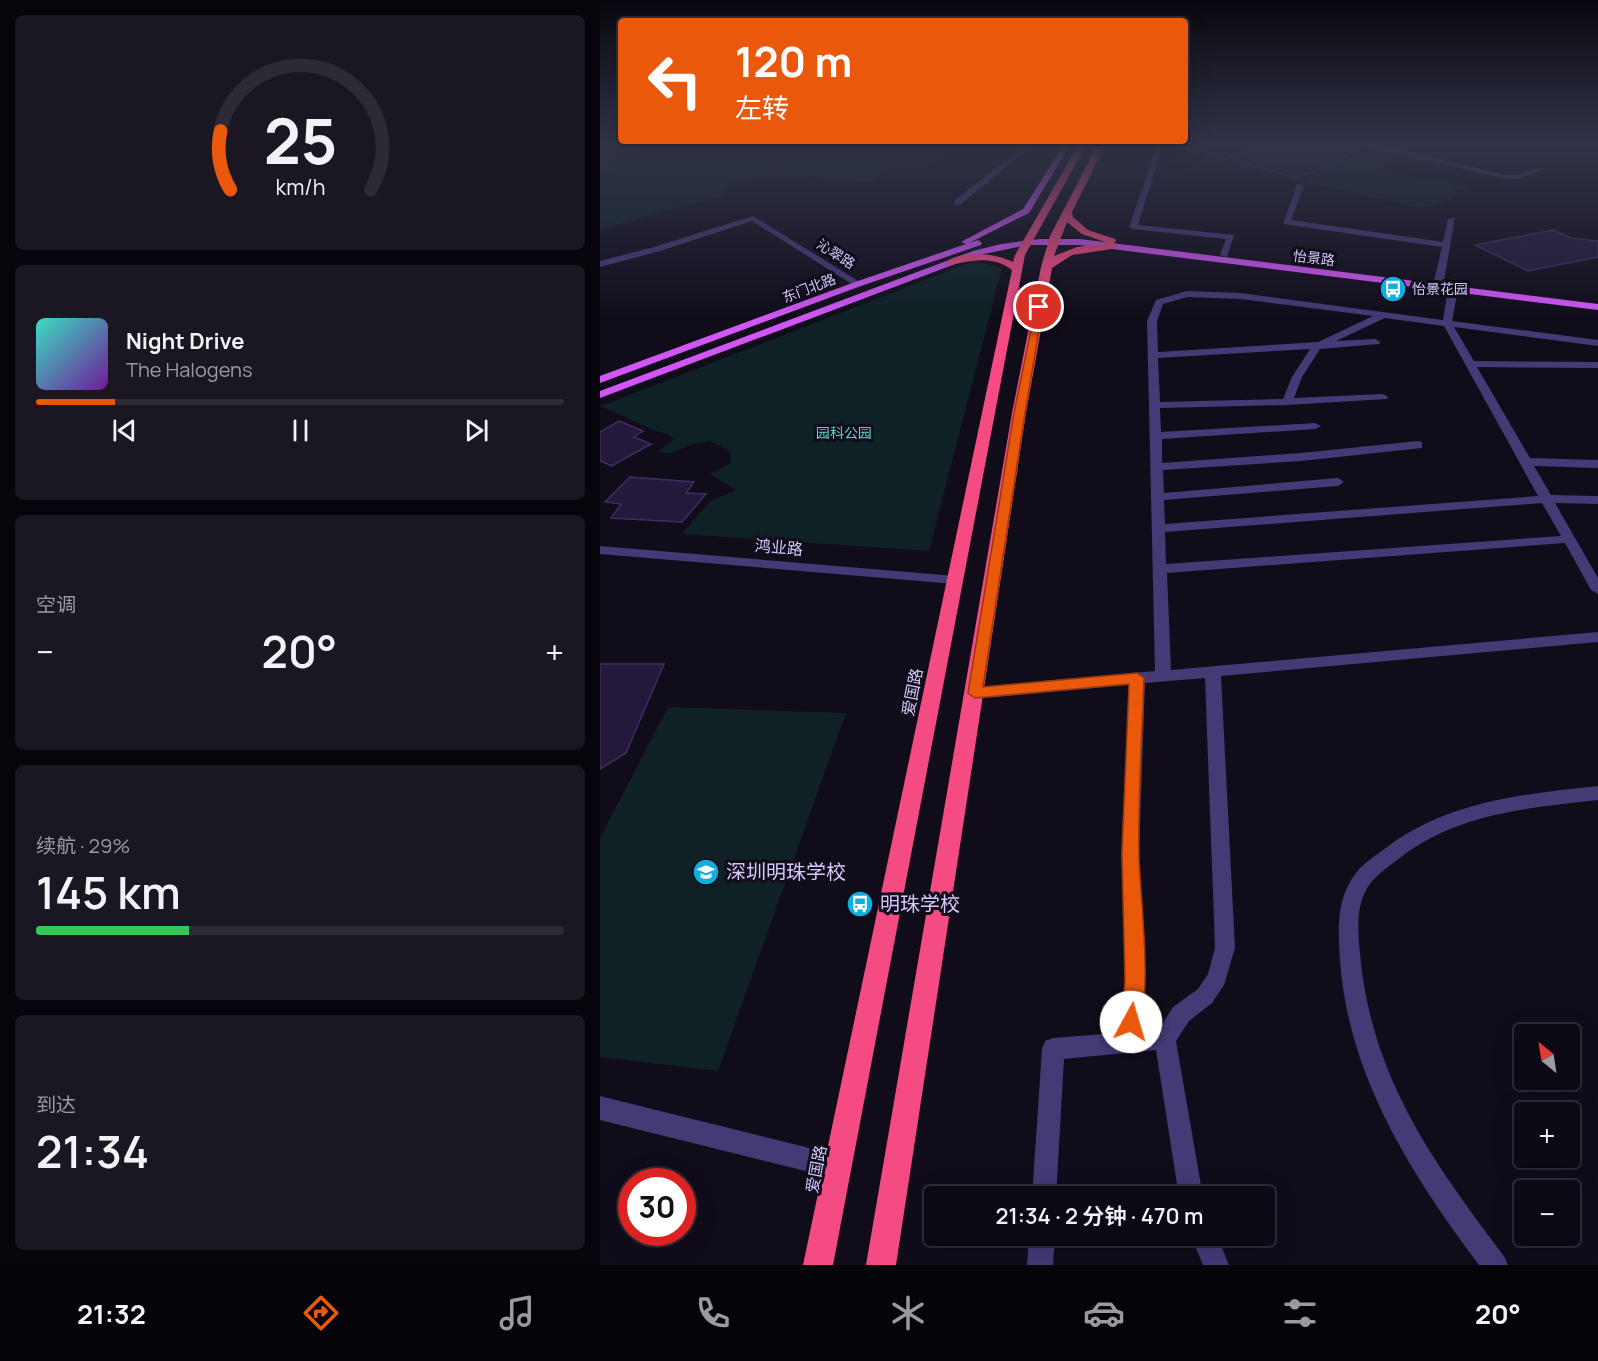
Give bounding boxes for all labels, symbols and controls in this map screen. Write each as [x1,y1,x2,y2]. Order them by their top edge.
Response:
text: 120 m [735,32,852,90]
icon: left [636,42,714,120]
text: 左转 [735,89,789,126]
text: 25 [263,97,337,183]
text: km/h [275,172,325,201]
street label: 沁翠路 [813,234,859,273]
street label: 怡景路 [1292,246,1336,269]
street label: 东门北路 [779,269,838,306]
bus stop icon: 怡景花园 [1378,274,1408,304]
place label: 怡景花园 [1412,279,1468,298]
pin [1013,281,1064,332]
icon: arrive [1022,290,1055,323]
text: Night Drive [126,326,245,356]
text: The Halogens [126,356,252,383]
icon: previous [108,414,141,447]
icon: pause [284,414,317,447]
icon: next [460,414,493,447]
park label: 园科公园 [816,423,872,442]
street label: 鸿业路 [754,534,804,560]
text: 空调 [36,591,76,618]
text: 20° [262,620,337,682]
text: − [36,629,54,674]
text: + [545,629,564,674]
street label: 爱国路 [897,666,927,718]
text: 续航 · 29% [36,832,130,859]
school or university icon: 深圳明珠学校 [691,857,721,887]
place label: 深圳明珠学校 [726,858,846,885]
text: 145 km [36,861,181,923]
bus stop icon: 明珠学校 [845,889,875,919]
place label: 明珠学校 [880,890,960,917]
position arrow [1099,990,1163,1054]
north arrow [1514,1024,1580,1090]
map controls [1514,1024,1580,1246]
text: 到达 [36,1091,76,1118]
button: + [1514,1102,1580,1168]
text: 21:34 [36,1120,149,1182]
street label: 爱国路 [801,1143,831,1195]
speed limit sign: 30 [618,1168,696,1246]
button: − [1514,1180,1580,1246]
text: 21:34 · 2 分钟 · 470 m [995,1201,1204,1231]
icon: directions [300,1292,342,1334]
icon: music [496,1292,538,1334]
icon: phone [692,1292,734,1334]
icon: climate [887,1292,929,1334]
icon: car [1083,1292,1125,1334]
icon: filters [1279,1292,1321,1334]
text: 21:32 [77,1295,146,1332]
text: 20° [1475,1295,1521,1332]

